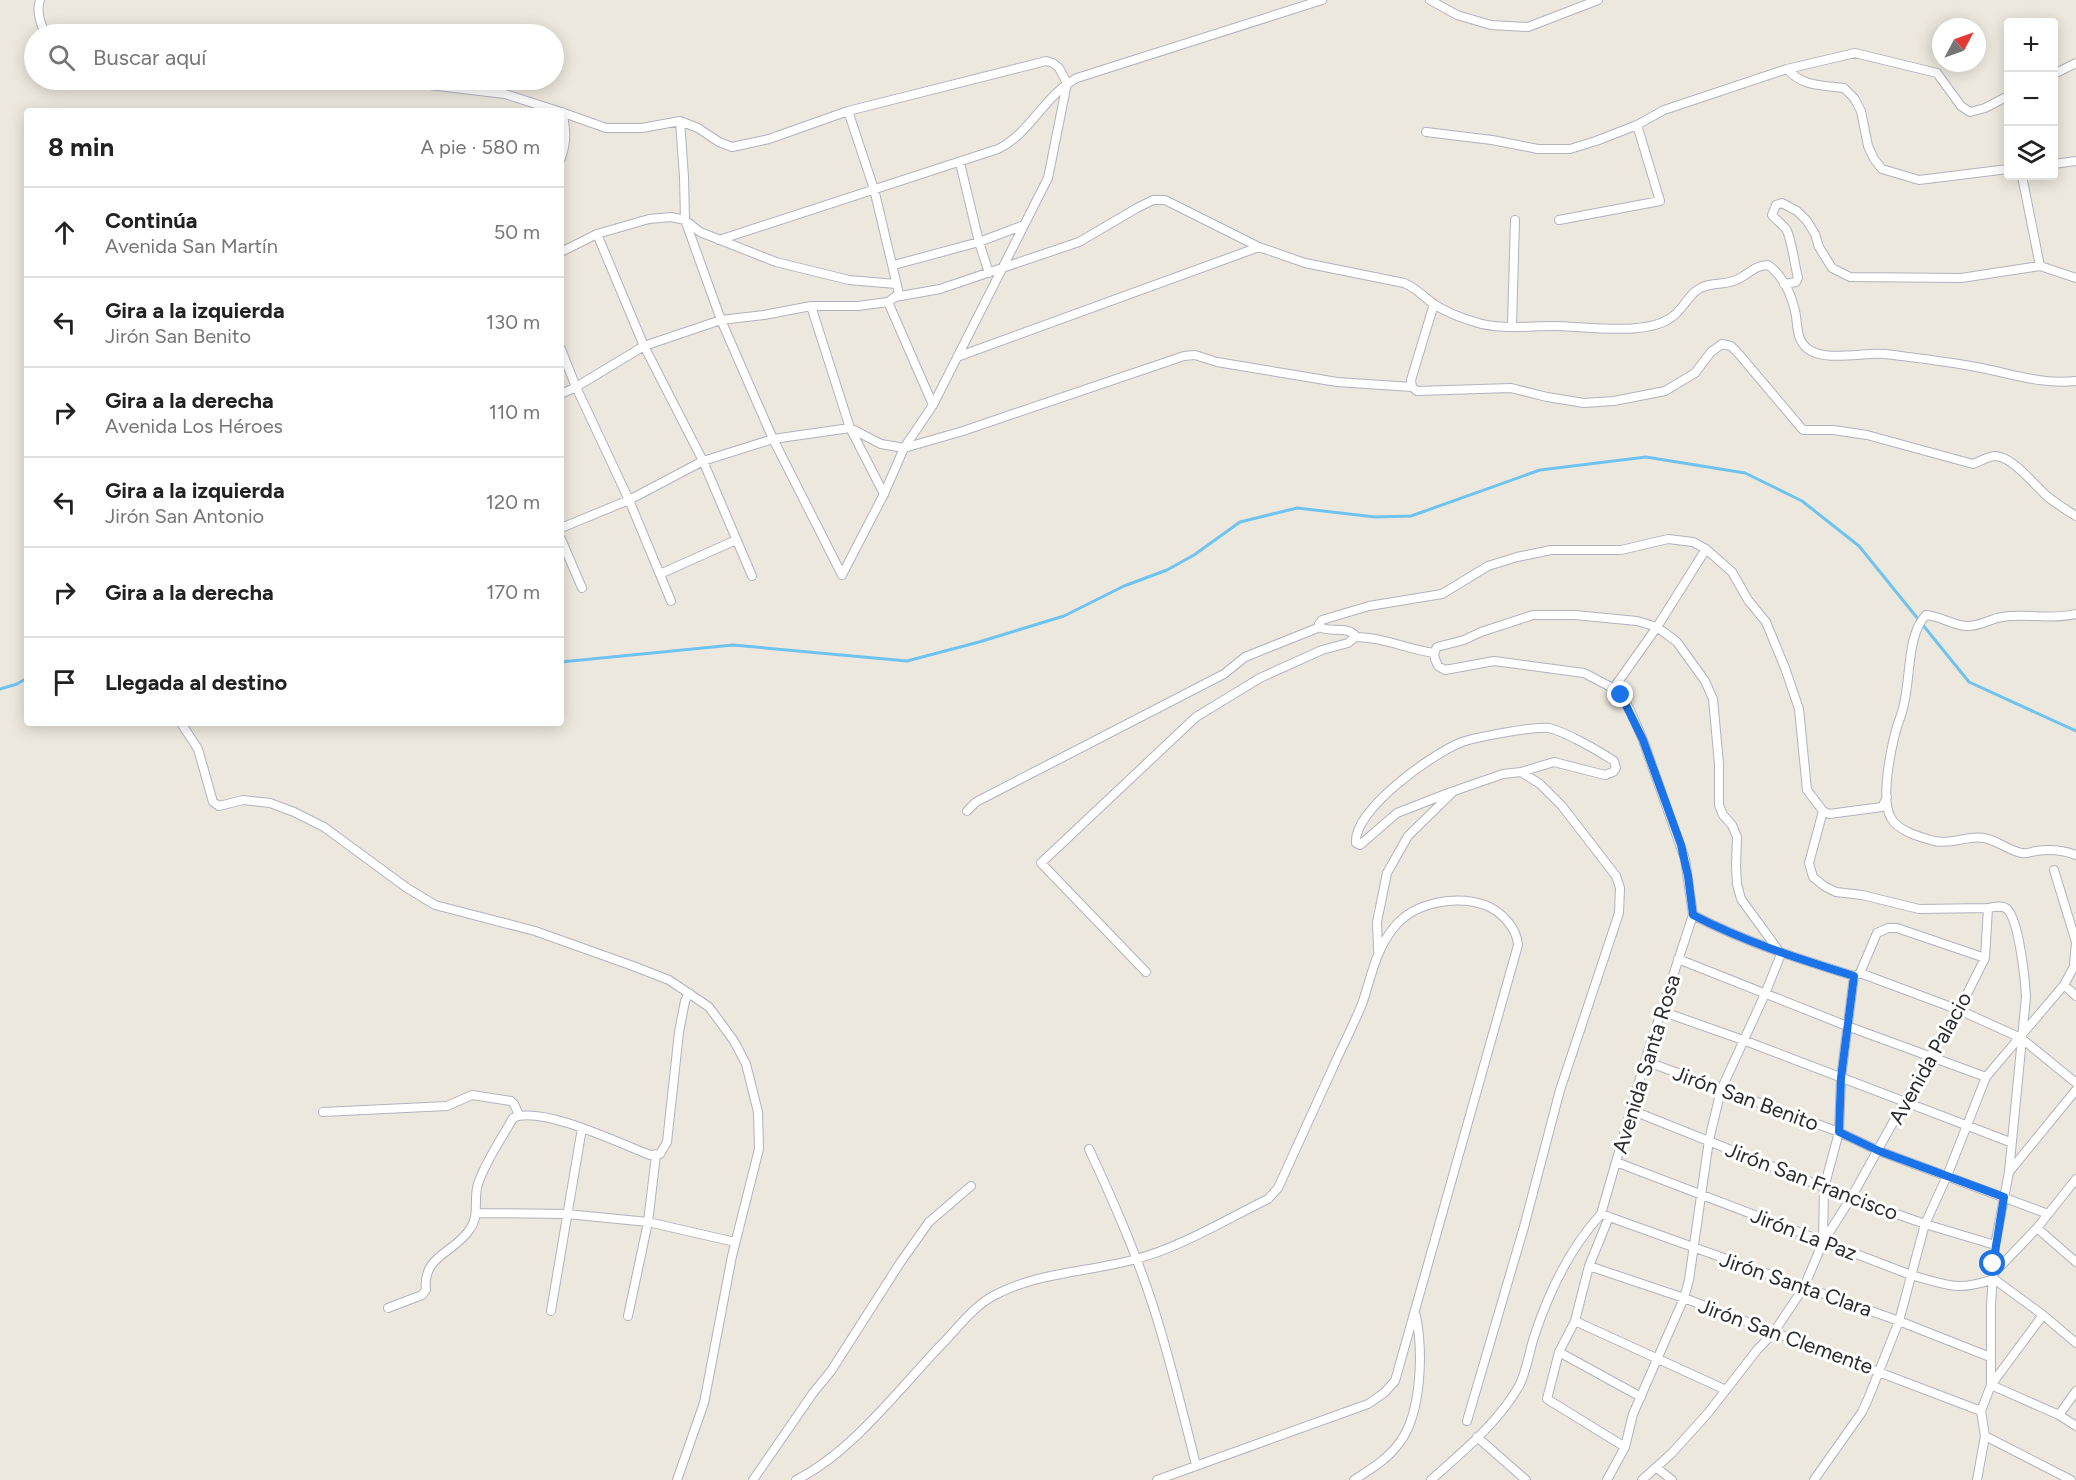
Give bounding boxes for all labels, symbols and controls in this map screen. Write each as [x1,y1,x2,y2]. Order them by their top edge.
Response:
north arrow [1932,18,1986,72]
map controls [2004,18,2058,180]
button: + [2004,18,2058,72]
search box [24,24,564,90]
icon: search [45,41,78,74]
text: Buscar aquí [93,44,206,71]
button: − [2004,72,2058,126]
button: layers [2004,126,2058,180]
text: 8 min [48,131,114,163]
text: A pie · 580 m [421,135,540,159]
text: Continúa [105,207,198,234]
icon: ahead [48,216,81,249]
text: 50 m [494,220,540,244]
text: Avenida San Martín [105,234,278,258]
text: Gira a la izquierda [105,297,285,324]
icon: left [48,306,81,339]
text: 130 m [486,310,540,334]
text: Jirón San Benito [105,324,251,348]
text: Gira a la derecha [105,387,274,414]
icon: right [48,396,81,429]
text: 110 m [489,400,540,424]
text: Avenida Los Héroes [105,414,283,438]
text: Gira a la izquierda [105,477,285,504]
icon: left [48,486,81,519]
text: 120 m [486,490,540,514]
text: Jirón San Antonio [105,504,264,528]
icon: right [48,576,81,609]
text: Gira a la derecha [105,579,274,606]
text: 170 m [486,580,540,604]
icon: arrive [48,666,81,699]
text: Llegada al destino [105,669,287,696]
route end [1607,681,1633,707]
street label: Avenida Santa Rosa [1607,971,1685,1157]
street label: Avenida Palacio [1883,988,1977,1128]
street label: Jirón San Benito [1670,1060,1822,1136]
street label: Jirón San Francisco [1722,1137,1902,1225]
street label: Jirón La Paz [1747,1202,1861,1266]
street label: Jirón Santa Clara [1717,1246,1875,1322]
route start [1979,1250,2005,1276]
street label: Jirón San Clemente [1695,1293,1877,1379]

